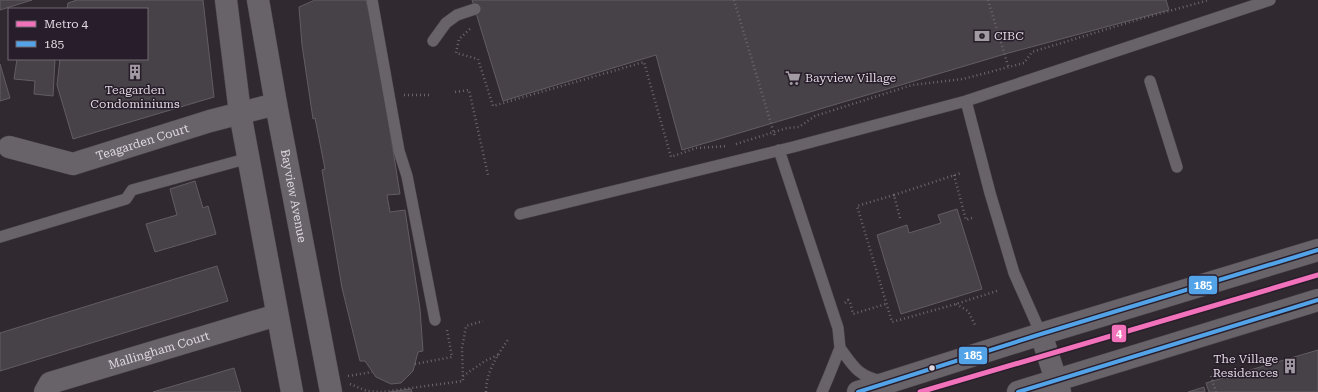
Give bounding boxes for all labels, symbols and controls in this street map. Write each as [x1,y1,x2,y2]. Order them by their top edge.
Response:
legend [8,8,148,60]
text: Metro 4 [44,17,89,31]
bank icon: CIBC [973,27,991,45]
place label: CIBC [994,29,1024,43]
text: 185 [44,37,64,51]
building icon: Teagarden Condominiums [126,63,144,81]
supermarket icon: Bayview Village [784,69,802,87]
place label: Bayview Village [805,71,896,85]
place label: Teagarden Condominiums [90,83,180,111]
street label: Teagarden Court [94,121,191,163]
street label: Bayview Avenue [278,148,309,244]
line badge: 185 [1188,275,1218,295]
text: 185 [1194,279,1212,292]
line badge: 4 [1111,324,1127,343]
text: 4 [1116,327,1123,340]
street label: Mallingham Court [107,328,212,372]
line badge: 185 [958,346,988,365]
text: 185 [964,349,982,362]
place label: The Village Residences [1213,352,1278,380]
building icon: The Village Residences [1281,357,1299,375]
unlabelled marker [927,363,937,373]

